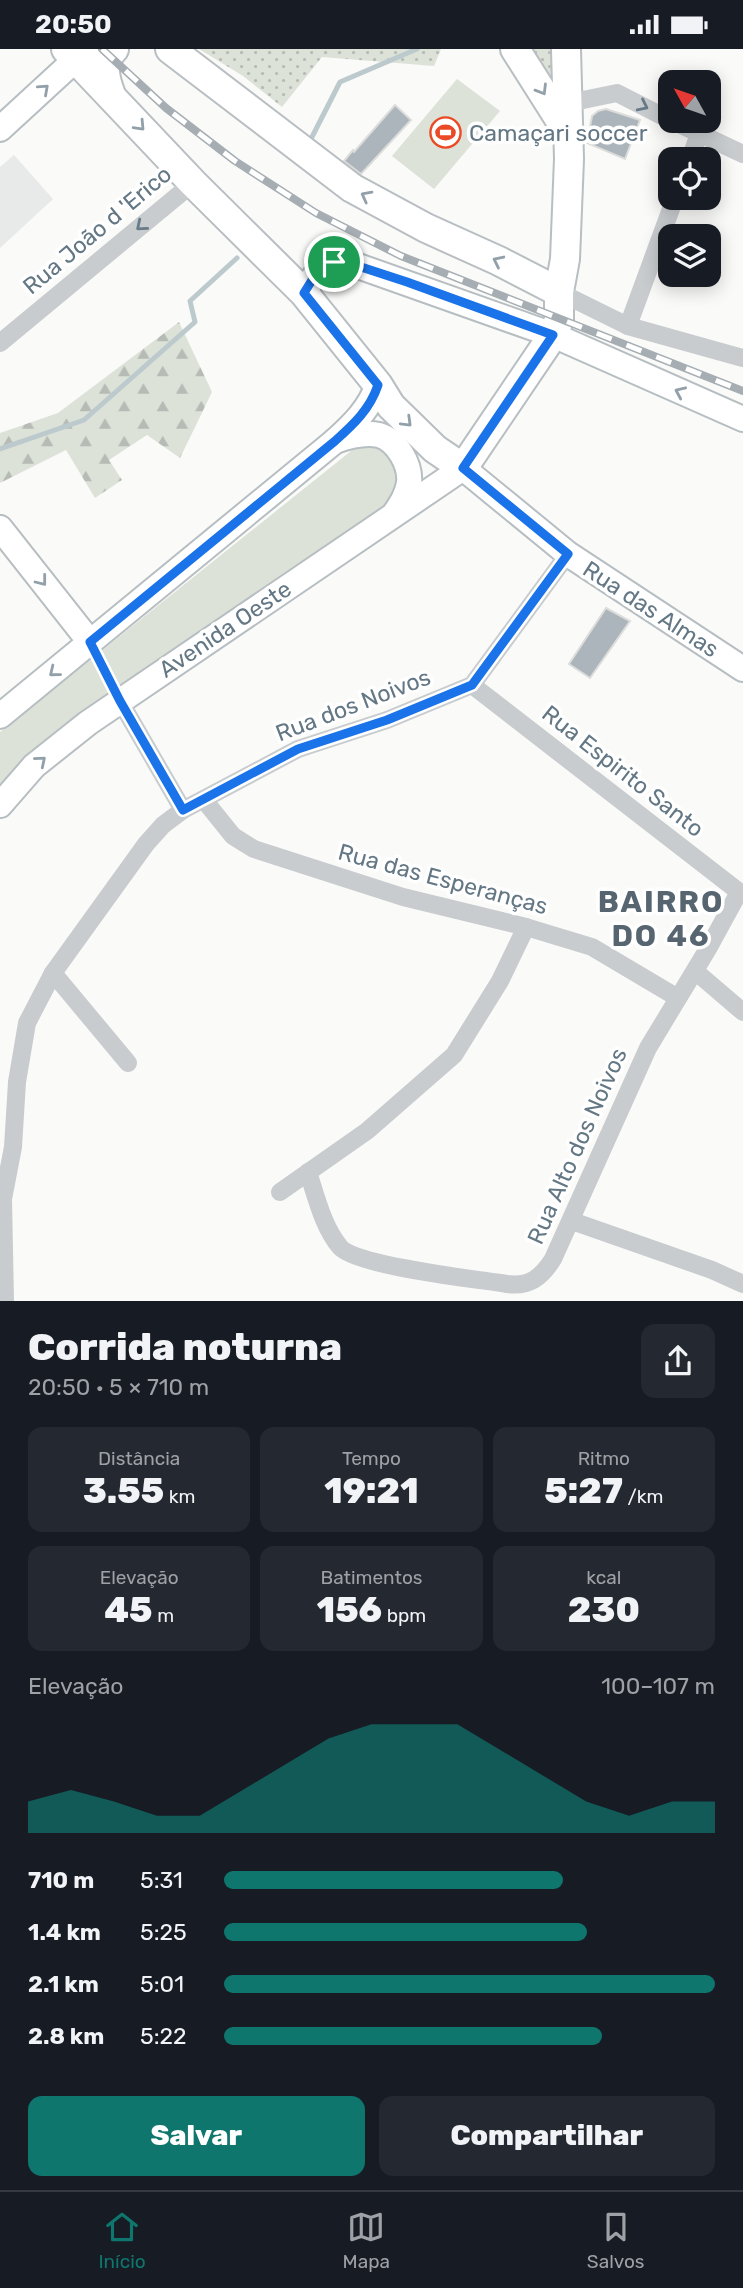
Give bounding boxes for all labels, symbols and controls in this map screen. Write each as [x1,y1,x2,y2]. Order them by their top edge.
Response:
text: 20:50 [35,9,112,40]
north arrow [658,70,721,133]
map controls [658,70,721,287]
one-way arrow [534,82,547,95]
one-way arrow [36,85,49,97]
one-way arrow [636,98,648,112]
sports icon: Camaçari soccer [429,116,463,150]
one-way arrow [132,118,145,131]
place label: Camaçari soccer [469,119,648,147]
button: locate [658,147,721,210]
street label: Rua João d 'Erico [17,160,177,300]
one-way arrow [361,190,374,204]
one-way arrow [136,218,149,230]
button: layers [658,224,721,287]
pin [304,232,364,292]
icon: arrive [315,243,353,281]
one-way arrow [493,255,505,269]
one-way arrow [675,386,688,400]
one-way arrow [399,414,412,427]
street label: Rua das Almas [578,555,724,663]
one-way arrow [34,574,47,586]
street label: Avenida Oeste [154,574,296,684]
street label: Rua dos Noivos [272,663,434,747]
one-way arrow [49,664,62,676]
street label: Rua Espirito Santo [537,699,709,843]
one-way arrow [33,757,46,769]
street label: Rua das Esperanças [335,838,551,920]
district label: BAIRRO DO 46 [598,884,724,954]
street label: Rua Alto dos Noivos [521,1044,633,1248]
text: Corrida noturna [28,1324,342,1370]
button: share [641,1324,715,1398]
text: 20:50 · 5 × 710 m [28,1373,209,1401]
text: Distância [98,1447,180,1470]
text: Tempo [342,1447,401,1470]
text: Ritmo [578,1447,630,1470]
text: 3.55 [83,1470,164,1512]
text: 19:21 [324,1470,419,1512]
text: 5:27 [544,1470,623,1512]
text: km [164,1485,195,1508]
text: /km [623,1485,663,1508]
text: Elevação [100,1566,179,1589]
text: Batimentos [320,1566,423,1589]
text: kcal [586,1566,621,1589]
text: 45 [104,1589,152,1631]
text: 156 [317,1589,382,1631]
text: 230 [568,1589,640,1631]
text: m [152,1604,174,1627]
text: bpm [382,1604,426,1627]
text: Elevação [28,1672,124,1700]
text: 100–107 m [601,1672,715,1700]
text: 710 m [28,1866,94,1894]
text: 5:31 [140,1866,183,1894]
text: 1.4 km [28,1918,101,1946]
text: 5:25 [140,1918,187,1946]
text: 2.1 km [28,1970,99,1998]
text: 5:01 [140,1970,184,1998]
text: 2.8 km [28,2022,104,2050]
text: 5:22 [140,2022,187,2050]
button: Salvar [28,2096,365,2176]
button: Compartilhar [379,2096,715,2176]
tab: Início [98,2208,146,2273]
tab: Mapa [343,2208,390,2273]
tab: Salvos [587,2208,645,2273]

